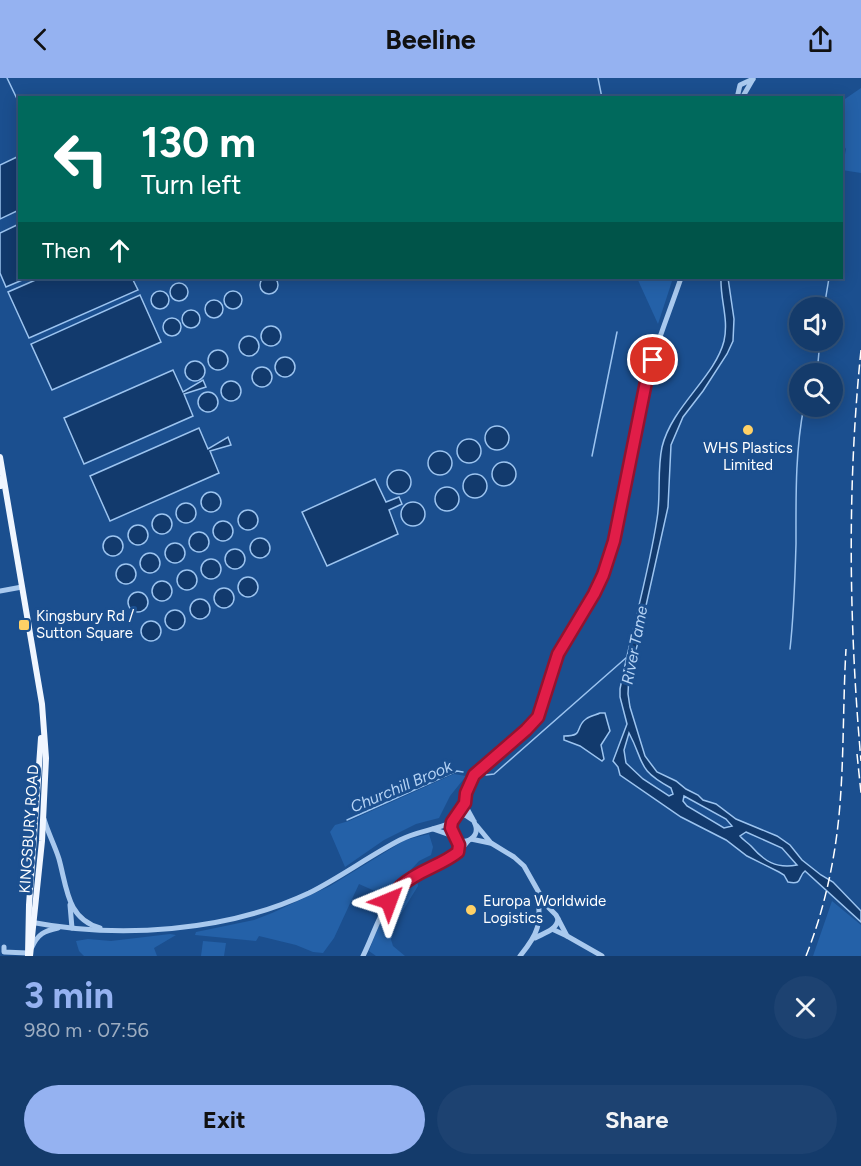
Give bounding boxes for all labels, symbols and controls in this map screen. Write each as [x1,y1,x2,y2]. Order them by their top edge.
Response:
icon: back [24,23,57,56]
text: Beeline [385,23,476,56]
icon: share [804,23,837,56]
text: 130 m [141,117,256,168]
icon: left [42,120,120,198]
text: Turn left [141,168,241,201]
icon: ahead [103,234,136,267]
text: Then [42,237,91,264]
map controls [789,297,843,417]
button: sound [789,297,843,351]
pin [627,334,678,385]
icon: arrive [636,343,669,376]
button: search [789,363,843,417]
marker: WHS Plastics Limited [741,423,755,437]
place label: WHS Plastics Limited [703,439,793,474]
water label: River Tame [618,604,651,686]
place label: Kingsbury Rd / Sutton Square [36,607,135,642]
marker: Kingsbury Rd / Sutton Square [17,618,31,632]
water label: Churchill Brook [347,756,456,816]
street label: KINGSBURY ROAD [16,764,42,894]
position arrow [357,869,421,933]
place label: Europa Worldwide Logistics [483,892,606,927]
marker: Europa Worldwide Logistics [464,903,478,917]
text: 3 min [24,974,114,1017]
button: close [774,976,837,1039]
text: 980 m · 07:56 [24,1018,149,1042]
button: Exit [24,1085,425,1154]
button: Share [437,1085,837,1154]

